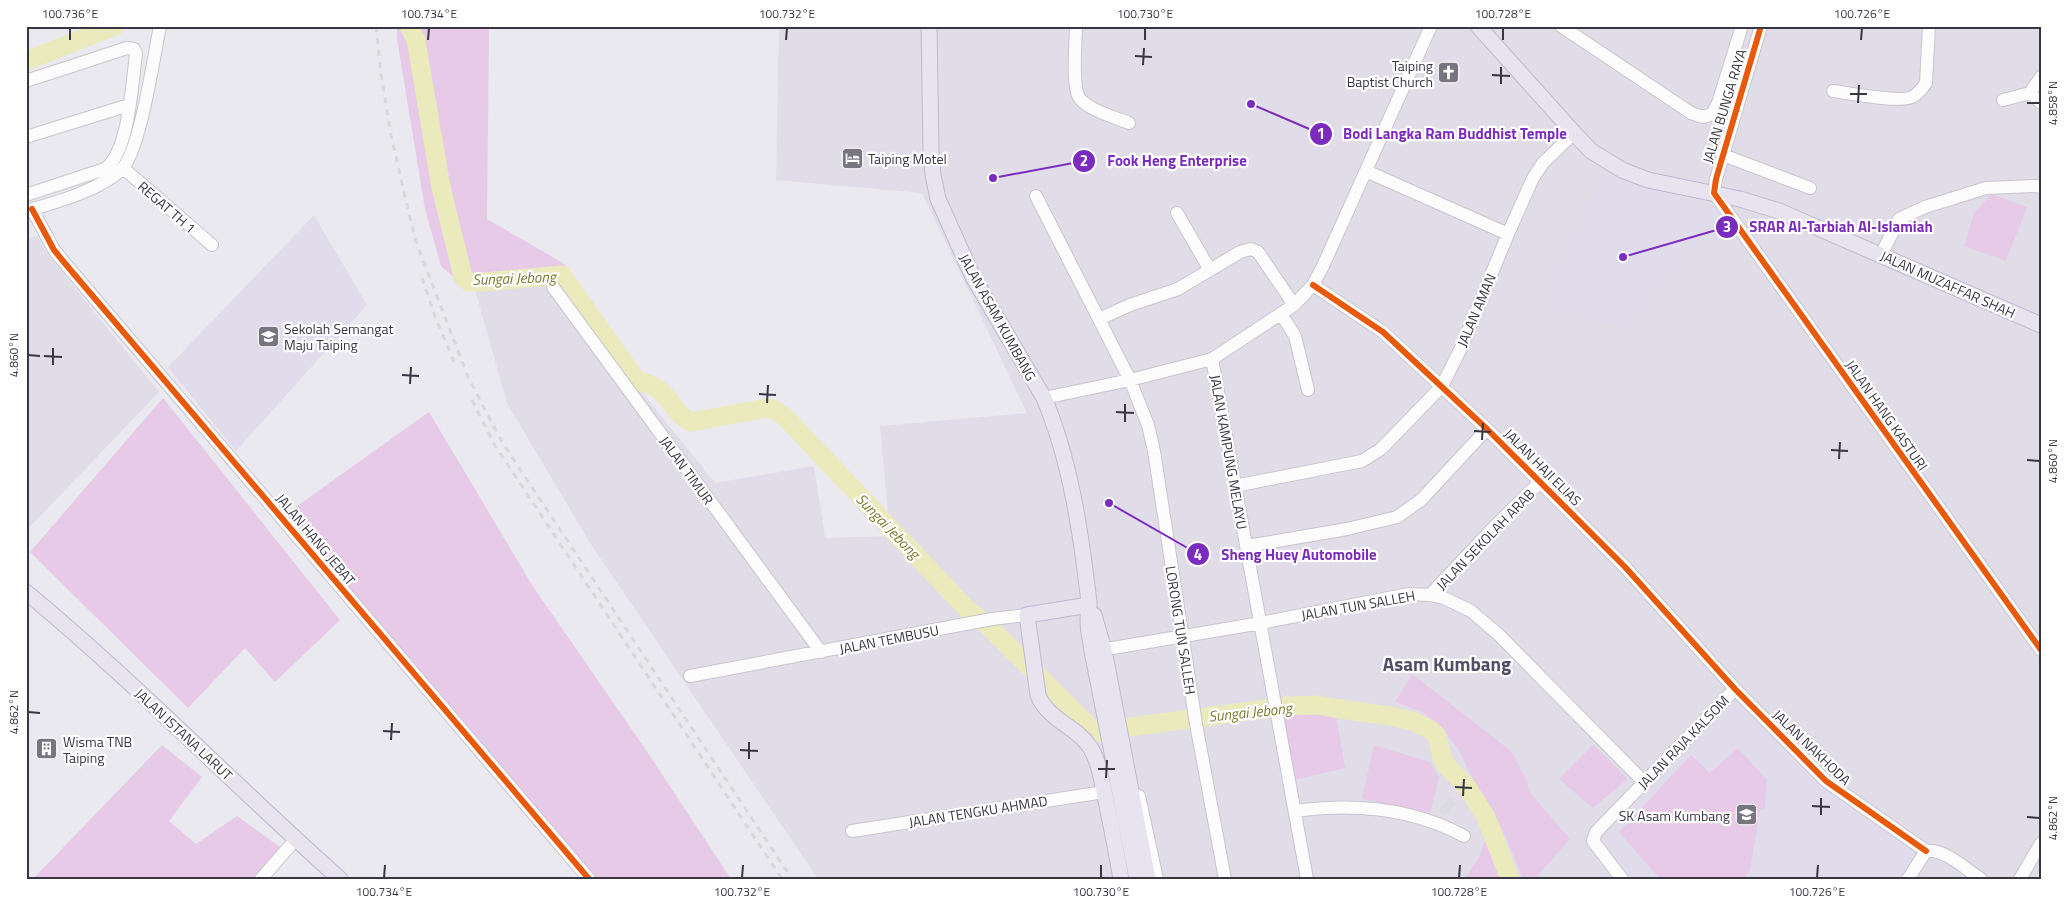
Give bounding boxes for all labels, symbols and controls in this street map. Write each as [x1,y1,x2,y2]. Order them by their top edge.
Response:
text: 100.736°E [42,4,98,23]
text: 100.734°E [401,4,457,23]
text: 100.732°E [759,4,815,23]
text: 100.730°E [1117,4,1173,23]
text: 100.728°E [1475,4,1531,23]
text: 100.726°E [1834,4,1890,23]
street label: JALAN BUNGA RAYA [1697,46,1752,166]
place label: Taiping Baptist Church [1347,55,1433,92]
church icon: Taiping Baptist Church [1437,61,1461,85]
text: 4.858°N [2043,81,2062,125]
callout: Bodi Langka Ram Buddhist Temple [1308,119,1577,149]
text: 1 [1317,122,1325,145]
text: Bodi Langka Ram Buddhist Temple [1343,122,1567,145]
hotel icon: Taiping Motel [840,146,864,170]
callout: Fook Heng Enterprise [1072,146,1256,176]
place label: Taiping Motel [868,148,947,169]
text: 2 [1080,149,1088,172]
text: Fook Heng Enterprise [1107,149,1247,172]
street label: REGAT TH 1 [133,176,201,238]
callout: SRAR Al-Tarbiah Al-Islamiah [1714,212,1943,242]
text: 3 [1723,215,1731,238]
text: SRAR Al-Tarbiah Al-Islamiah [1749,215,1933,238]
street label: JALAN MUZAFFAR SHAH [1877,245,2019,323]
street label: JALAN ASAM KUMBANG [954,250,1042,384]
water label: Sungai Jebong [472,265,558,291]
street label: JALAN AMAN [1451,270,1501,350]
place label: Sekolah Semangat Maju Taiping [284,318,394,355]
school or university icon: Sekolah Semangat Maju Taiping [256,324,280,348]
text: 4.860°N [4,333,23,377]
street label: JALAN HANG KASTURI [1841,355,1933,475]
street label: JALAN KAMPUNG MELAYU [1205,373,1253,531]
street label: JALAN HAJI ELIAS [1500,424,1586,510]
street label: JALAN TIMUR [655,431,719,509]
text: 4.860°N [2043,439,2062,483]
street label: JALAN SEKOLAH ARAB [1431,484,1539,594]
street label: JALAN HANG JEBAT [271,488,361,590]
water label: Sungai Jebong [851,488,927,565]
callout: Sheng Huey Automobile [1186,539,1386,569]
text: 4 [1194,543,1202,566]
text: Sheng Huey Automobile [1221,543,1377,566]
street label: LORONG TUN SALLEH [1160,564,1202,696]
street label: JALAN TUN SALLEH [1299,585,1417,625]
street label: JALAN TEMBUSU [837,619,941,659]
district label: Asam Kumbang [1383,649,1511,678]
street label: JALAN ISTANA LARUT [130,683,238,785]
text: 4.862°N [4,690,23,734]
street label: JALAN RAJA KALSOM [1632,690,1734,794]
water label: Sungai Jebong [1207,696,1295,728]
street label: JALAN NAKHODA [1768,704,1856,790]
place label: Wisma TNB Taiping [63,731,132,768]
building icon: Wisma TNB Taiping [35,737,59,761]
street label: JALAN TENGKU AHMAD [907,790,1049,832]
text: 4.862°N [2043,796,2062,840]
school or university icon: SK Asam Kumbang [1734,803,1758,827]
place label: SK Asam Kumbang [1619,805,1730,826]
text: 100.734°E [356,882,412,901]
text: 100.732°E [714,882,770,901]
text: 100.730°E [1073,882,1129,901]
text: 100.728°E [1431,882,1487,901]
text: 100.726°E [1789,882,1845,901]

